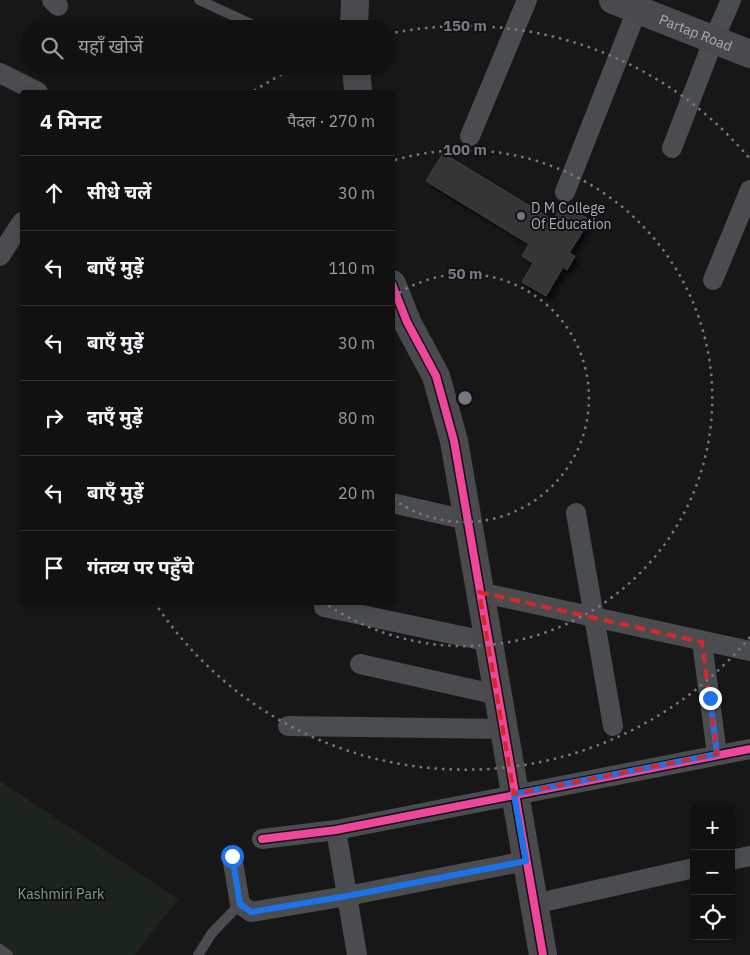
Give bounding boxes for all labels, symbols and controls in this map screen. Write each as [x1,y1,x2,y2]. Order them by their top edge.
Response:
street label: Partap Road [657,10,735,55]
text: 150 m [443,16,487,35]
search box [20,20,395,75]
icon: search [38,34,66,62]
text: यहाँ खोजें [78,34,143,58]
text: 4 मिनट [40,107,102,135]
text: पैदल · 270 m [287,111,375,131]
text: 100 m [443,140,487,159]
icon: ahead [40,179,68,207]
text: सीधे चलें [87,180,151,204]
text: 30 m [338,183,375,203]
place label: D M College Of Education [531,199,612,233]
marker: D M College Of Education [515,210,527,222]
icon: left [40,254,68,282]
text: बाएँ मुड़ें [87,255,144,279]
text: 110 m [328,258,375,278]
text: 50 m [448,264,482,283]
icon: left [40,329,68,357]
text: बाएँ मुड़ें [87,330,144,354]
text: 30 m [338,333,375,353]
centre of rings [456,389,474,407]
icon: right [40,404,68,432]
text: दाएँ मुड़ें [87,405,143,429]
text: 80 m [338,408,375,428]
icon: left [40,479,68,507]
text: बाएँ मुड़ें [87,480,144,504]
text: 20 m [338,483,375,503]
icon: arrive [40,554,68,582]
text: गंतव्य पर पहुँचे [87,555,194,579]
route end [699,687,722,710]
map controls [690,805,735,940]
button: + [690,805,735,850]
route start [221,845,244,868]
button: − [690,850,735,895]
park label: Kashmiri Park [18,885,105,903]
button: locate [690,895,735,940]

